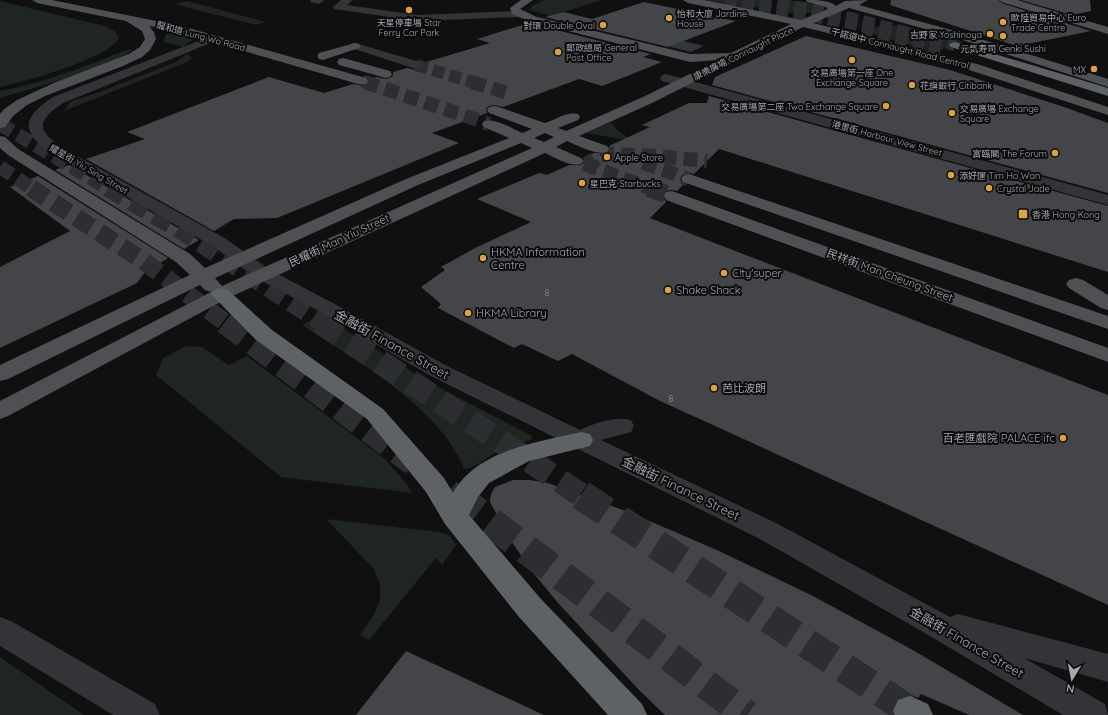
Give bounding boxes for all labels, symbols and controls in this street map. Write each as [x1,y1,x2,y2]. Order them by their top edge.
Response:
marker: 天星停車場 Star Ferry Car Park [404,5,414,15]
place label: 怡和大廈 Jardine House [677,8,747,29]
place label: 歐陸貿易中心 Euro Trade Centre [1011,12,1086,33]
marker: 怡和大廈 Jardine House [664,13,674,23]
place label: 天星停車場 Star Ferry Car Park [377,17,442,38]
marker: 歐陸貿易中心 Euro Trade Centre [998,17,1008,27]
street label: 龍和道 Lung Wo Road [155,19,247,53]
place label: 對環 Double Oval [523,20,595,31]
marker: 對環 Double Oval [598,20,608,30]
street label: 康樂廣場 Connaught Place [691,24,795,82]
street label: 干諾道中 Connaught Road Central [830,26,970,70]
place label: 吉野家 Yoshinoya [910,29,982,40]
marker: 吉野家 Yoshinoya [985,29,995,39]
marker: 元気寿司 Genki Sushi [998,31,1008,41]
place label: 郵政總局 General Post Office [566,42,637,63]
place label: 元気寿司 Genki Sushi [960,43,1046,54]
marker: 郵政總局 General Post Office [553,47,563,57]
marker: 交易廣場第一座 One Exchange Square [847,55,857,65]
place label: MX [1073,64,1087,75]
marker: MX [1089,64,1099,74]
place label: 交易廣場第一座 One Exchange Square [811,67,893,88]
marker: 花旗銀行 Citibank [907,80,917,90]
place label: 花旗銀行 Citibank [920,80,992,91]
place label: 交易廣場第二座 Two Exchange Square [721,101,878,112]
marker: 交易廣場第二座 Two Exchange Square [881,101,891,111]
place label: 交易廣場 Exchange Square [960,103,1039,124]
marker: 交易廣場 Exchange Square [947,108,957,118]
street label: 港景街 Harbour View Street [831,118,943,158]
street label: 耀星街 Yiu Sing Street [48,142,130,196]
place label: 富臨閣 The Forum [972,148,1047,159]
marker: 富臨閣 The Forum [1050,148,1060,158]
marker: Apple Store [602,152,612,162]
place label: Apple Store [615,152,663,163]
marker: 添好運 Tim Ho Wan [946,170,956,180]
place label: 添好運 Tim Ho Wan [959,170,1040,181]
marker: 星巴克 Starbucks [577,178,587,188]
place label: 星巴克 Starbucks [590,178,661,189]
marker: Crystal Jade [984,183,994,193]
place label: Crystal Jade [997,183,1050,194]
marker: 香港 Hong Kong [1017,208,1029,220]
place label: 香港 Hong Kong [1032,209,1100,220]
street label: 民耀街 Man Yiu Street [287,211,392,269]
place label: HKMA Information Centre [491,245,585,272]
street label: 民祥街 Man Cheung Street [825,246,955,304]
marker: HKMA Information Centre [478,253,488,263]
place label: C!ty'super [732,266,783,280]
marker: C!ty'super [719,268,729,278]
place label: Shake Shack [676,283,741,297]
marker: Shake Shack [663,285,673,295]
house number: 8 [545,287,550,298]
street label: 金融街 Finance Street [332,306,452,382]
place label: HKMA Library [476,306,547,320]
marker: HKMA Library [463,308,473,318]
place label: 芭比波朗 [722,381,766,395]
marker: 芭比波朗 [709,383,719,393]
house number: 8 [669,393,674,404]
place label: 百老匯戲院 PALACE ifc [943,431,1055,445]
marker: 百老匯戲院 PALACE ifc [1058,433,1068,443]
street label: 金融街 Finance Street [620,453,742,523]
street label: 金融街 Finance Street [907,603,1027,681]
north arrow [1052,659,1092,699]
text: N [1065,681,1075,696]

